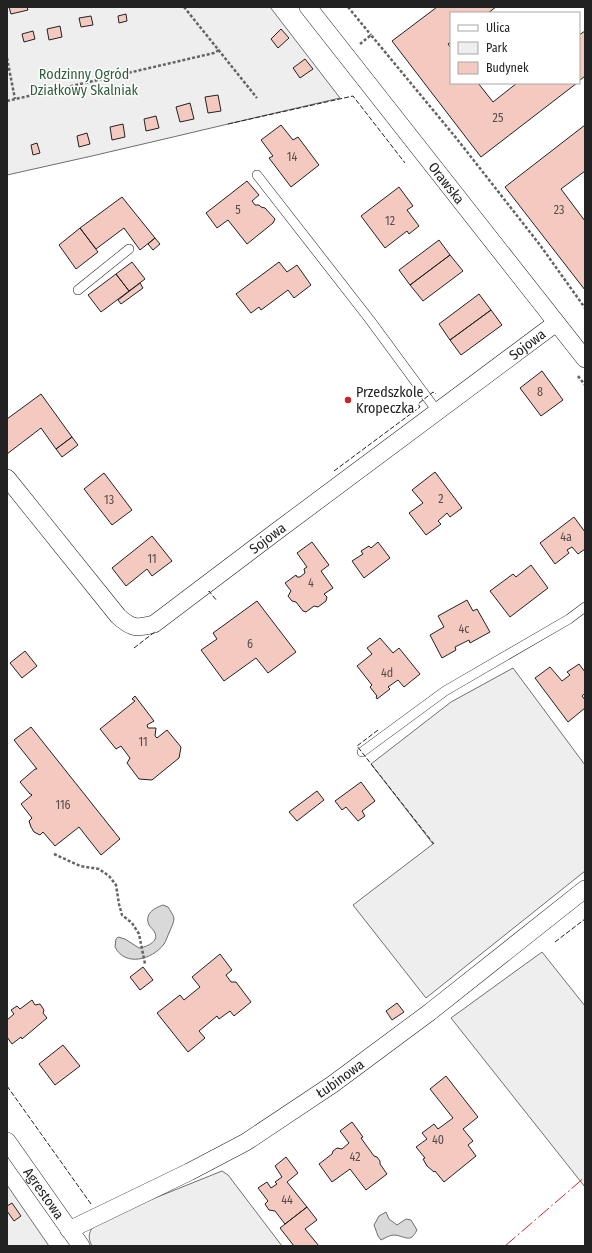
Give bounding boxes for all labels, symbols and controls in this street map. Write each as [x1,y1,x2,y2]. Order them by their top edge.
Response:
legend [450,12,580,84]
text: Ulica [486,21,510,35]
text: Park [486,41,508,55]
text: Budynek [486,61,529,75]
park label: Rodzinny Ogród Działkowy Skalniak [30,66,139,99]
house number: 25 [493,111,504,125]
house number: 14 [287,150,297,164]
street label: Orawska [425,159,468,207]
house number: 5 [235,203,241,217]
house number: 23 [554,203,564,217]
house number: 12 [385,214,395,228]
street label: Sojowa [506,325,549,364]
place label: Przedszkole Kropeczka [356,384,424,417]
house number: 8 [537,385,543,399]
marker: Przedszkole Kropeczka [343,395,353,405]
house number: 2 [438,492,444,506]
house number: 13 [104,493,114,507]
street label: Sojowa [246,519,289,557]
house number: 4a [560,530,572,544]
house number: 11 [147,552,157,566]
house number: 4 [308,576,314,590]
house number: 4c [459,622,469,636]
house number: 6 [247,637,253,651]
house number: 4d [381,666,393,680]
house number: 11 [138,735,148,749]
house number: 116 [55,798,71,812]
street label: Łubinowa [313,1055,367,1102]
house number: 40 [432,1133,444,1147]
house number: 42 [350,1150,360,1164]
street label: Agrestowa [20,1164,68,1222]
house number: 44 [281,1193,293,1207]

